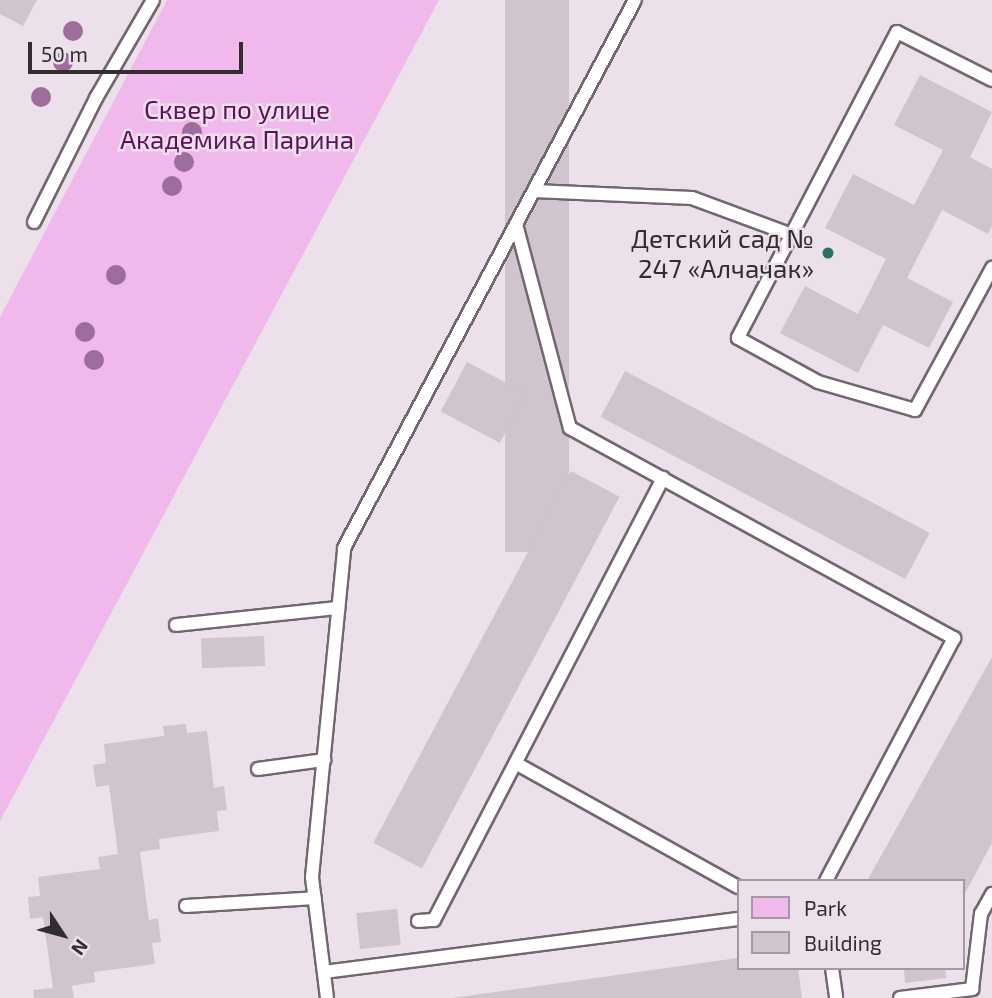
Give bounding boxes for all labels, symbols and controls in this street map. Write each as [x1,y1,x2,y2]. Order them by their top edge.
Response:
scale bar [32,28,247,72]
text: 50 m [41,41,88,66]
park label: Сквер по улице Академика Парина [120,93,354,154]
place label: Детский сад № 247 «Алчачак» [631,222,814,284]
marker: Детский сад № 247 «Алчачак» [820,245,836,261]
legend [736,879,964,970]
text: Park [804,895,847,920]
north arrow [28,900,98,970]
text: Building [804,930,882,955]
text: N [67,935,94,960]

